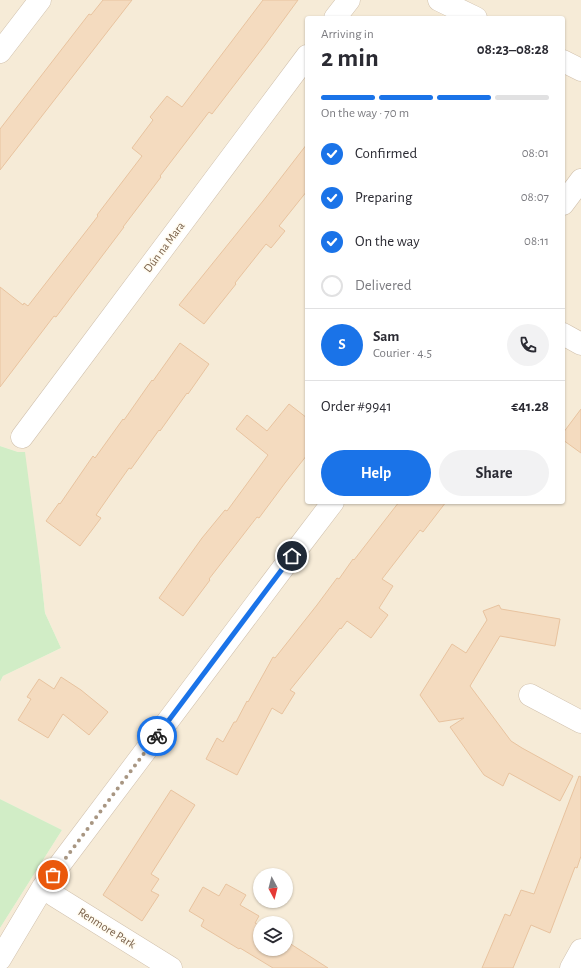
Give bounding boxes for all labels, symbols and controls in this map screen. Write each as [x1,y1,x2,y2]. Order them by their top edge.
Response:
text: Arriving in [321,28,374,41]
text: 08:23–08:28 [477,42,549,57]
text: 2 min [321,45,379,71]
text: On the way · 70 m [321,107,409,120]
icon: check [321,143,343,165]
text: Confirmed [355,146,417,161]
text: 08:01 [522,147,549,160]
icon: check [321,187,343,209]
text: Preparing [355,190,412,205]
text: 08:07 [521,191,549,204]
street label: Dún na Mara [141,219,187,274]
icon: check [321,231,343,253]
text: On the way [355,234,420,249]
text: 08:11 [524,235,549,248]
text: Delivered [355,278,412,293]
button: phone [507,324,549,366]
text: Sam [373,329,399,344]
text: S [338,337,346,352]
text: Courier · 4.5 [373,347,432,360]
text: Order #9941 [321,399,392,414]
text: €41.28 [511,399,549,414]
button: Help [321,450,431,496]
button: Share [439,450,549,496]
pin [275,539,309,573]
icon: home [281,545,303,567]
courier [137,716,177,756]
icon: bike [146,725,168,747]
pin [36,858,70,892]
icon: bag [42,864,64,886]
north arrow [253,868,293,908]
map controls [253,868,293,956]
street label: Renmore Park [76,906,138,951]
button: layers [253,916,293,956]

